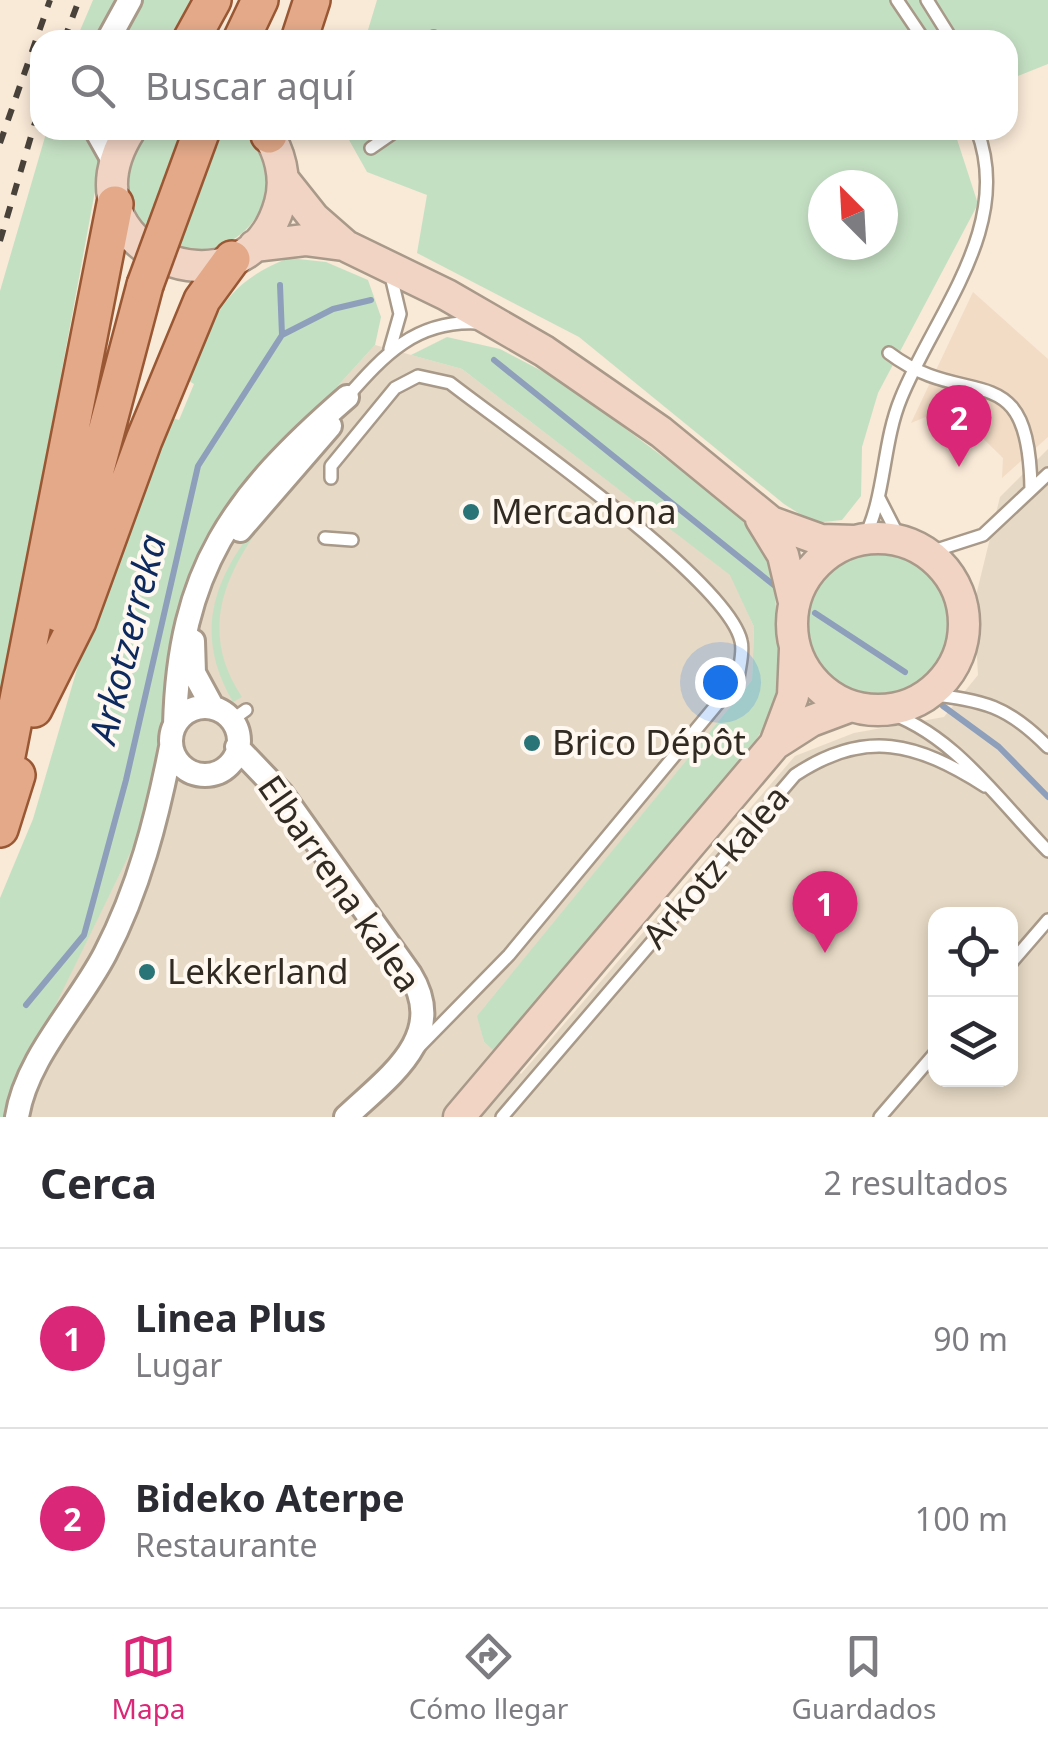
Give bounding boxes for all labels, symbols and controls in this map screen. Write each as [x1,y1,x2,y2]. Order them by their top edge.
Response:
search box [30,30,1018,140]
icon: search [65,58,120,113]
text: Buscar aquí [145,59,355,111]
north arrow [808,170,898,260]
pin: 2 [926,384,992,467]
place label: Mercadona [491,487,677,534]
marker: Mercadona [460,501,482,523]
water label: Arkotzerreka [74,529,177,751]
your location [695,657,746,708]
place label: Brico Dépôt [552,718,746,765]
marker: Brico Dépôt [521,732,543,754]
street label: Elbarrena kalea [248,765,433,1001]
street label: Arkotz kalea [631,775,799,958]
pin: 1 [792,870,858,953]
map controls [928,907,1018,1087]
button: locate [928,907,1018,997]
place label: Lekkerland [167,947,348,994]
marker: Lekkerland [136,961,158,983]
button: layers [928,997,1018,1087]
text: Cerca [40,1154,157,1211]
text: 2 resultados [824,1161,1008,1204]
text: Linea Plus [135,1291,326,1343]
text: 1 [63,1317,82,1360]
text: 90 m [933,1317,1008,1360]
text: Lugar [135,1343,222,1386]
text: Bideko Aterpe [135,1471,405,1523]
text: 2 [63,1497,82,1540]
text: 100 m [915,1497,1008,1540]
text: Restaurante [135,1523,317,1566]
tab: Mapa [112,1629,186,1727]
tab: Cómo llegar [409,1629,568,1727]
tab: Guardados [792,1629,936,1727]

